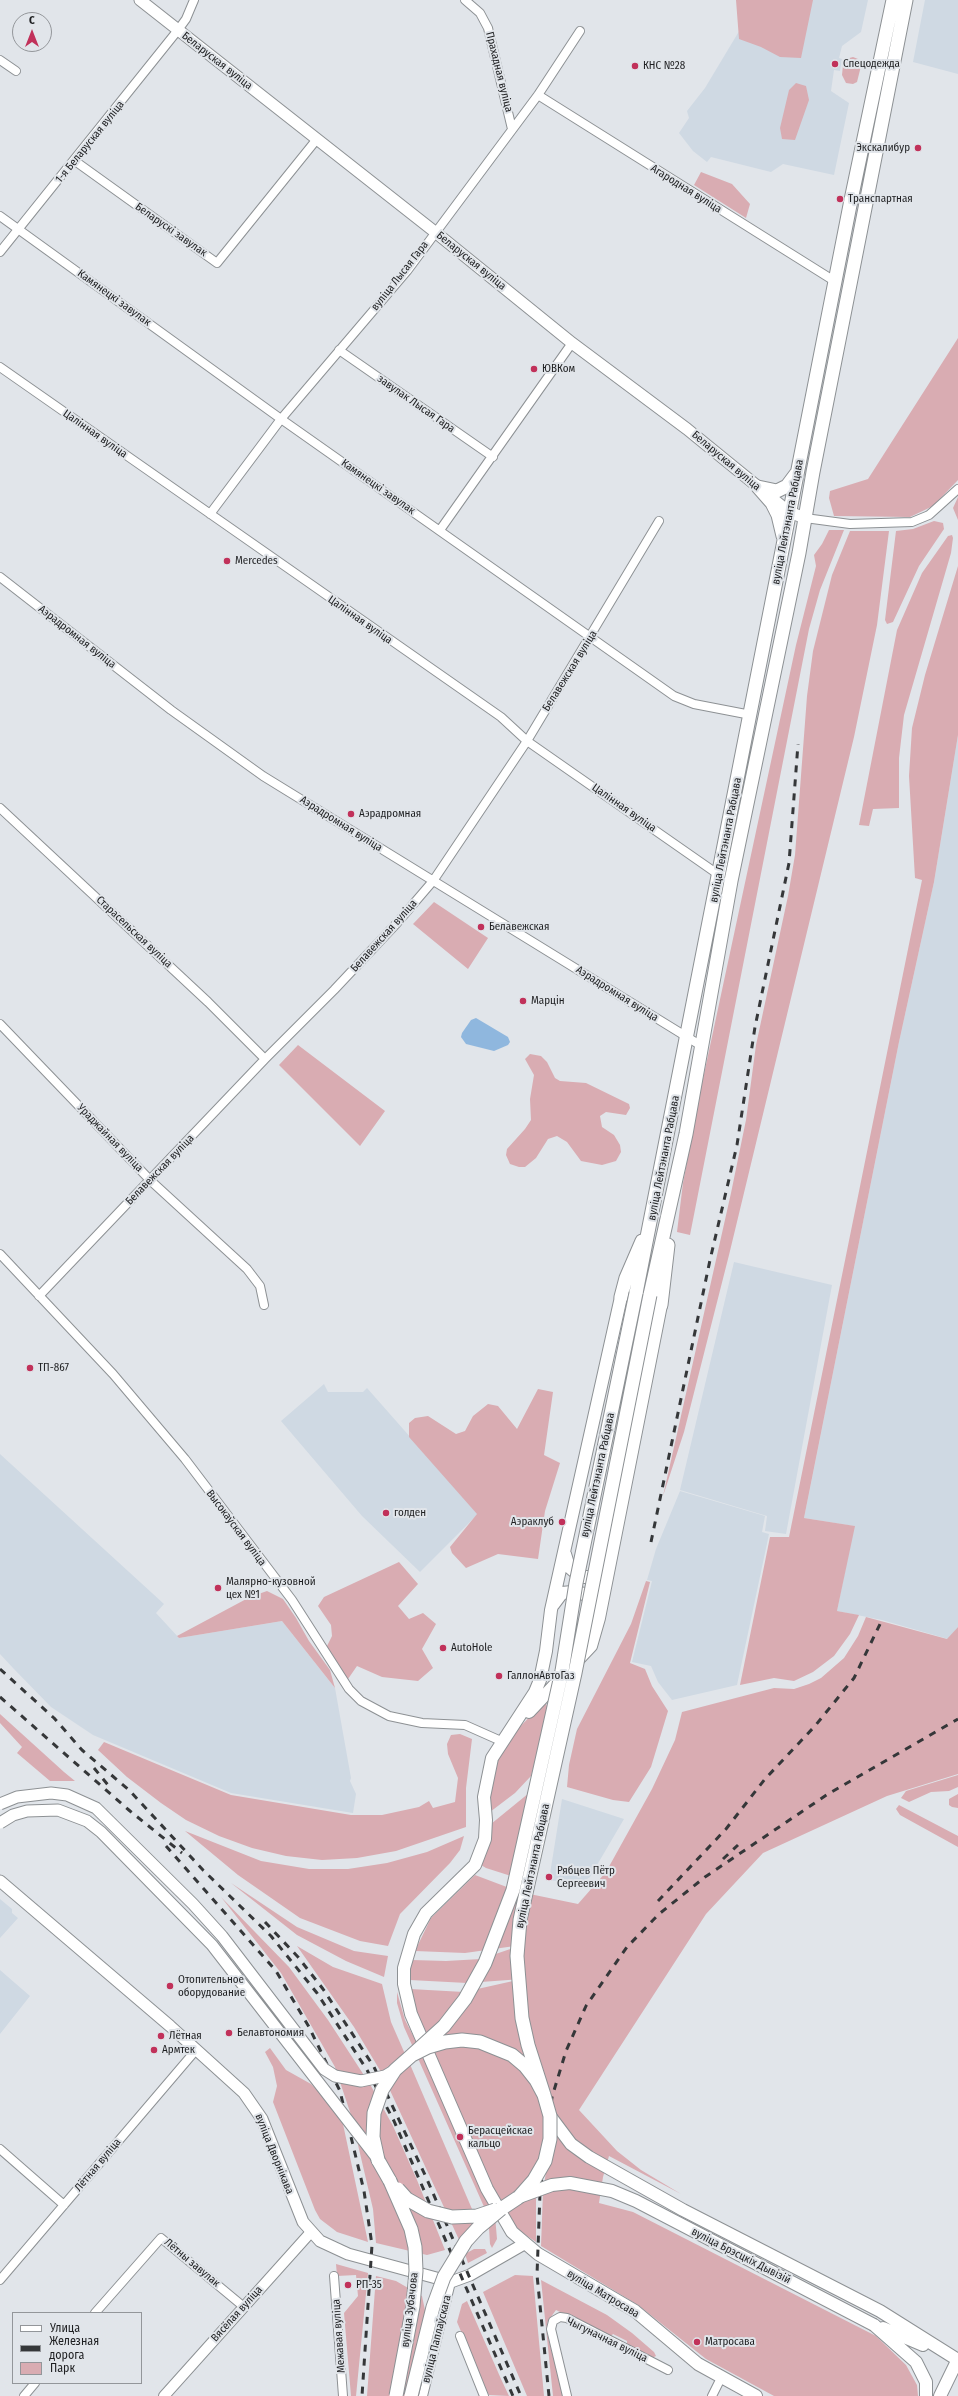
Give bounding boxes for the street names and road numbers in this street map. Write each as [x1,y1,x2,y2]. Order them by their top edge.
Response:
street label: Беларуская вуліца [179,29,255,93]
street label: Прахадная вуліца [483,30,515,114]
street label: 1-я Беларуская вуліца [53,98,127,186]
street label: Агародная вуліца [648,162,724,216]
street label: Беларускі завулак [133,200,209,260]
street label: Беларуская вуліца [434,229,508,293]
street label: вуліца Лысая Гара [369,239,431,313]
street label: Камянецкі завулак [75,267,153,329]
street label: завулак Лысая Гара [375,372,457,436]
street label: Цалінная вуліца [60,407,130,461]
street label: Беларуская вуліца [689,428,763,494]
street label: Камянецкі завулак [338,457,418,517]
street label: вуліца Лейтэнанта Рабцава [769,458,807,586]
street label: Цалінная вуліца [325,593,395,647]
street label: Аэрадромная вуліца [36,603,118,671]
street label: Белавежская вуліца [540,628,600,714]
street label: вуліца Лейтэнанта Рабцава [707,776,745,904]
street label: Цалінная вуліца [589,781,659,835]
street label: Аэрадромная вуліца [297,793,385,855]
street label: Старасельская вуліца [93,893,175,971]
street label: Белавежская вуліца [348,897,420,975]
street label: Аэрадромная вуліца [573,963,661,1025]
street label: вуліца Лейтэнанта Рабцава [645,1094,683,1222]
street label: Ураджайная вуліца [74,1101,146,1175]
street label: Белавежская вуліца [123,1132,197,1208]
street label: вуліца Лейтэнанта Рабцава [578,1412,618,1538]
street label: Высокаўская вуліца [203,1487,269,1569]
street label: вуліца Лейтэнанта Рабцава [513,1803,553,1929]
street label: вуліца Дворнікава [252,2112,296,2196]
street label: Лётная вуліца [72,2136,124,2194]
street label: вуліца Брэсцкіх Дывізій [689,2225,793,2287]
street label: Лётны завулак [162,2236,222,2290]
street label: вуліца Матросава [564,2267,642,2321]
street label: вуліца Зубачова [399,2272,421,2348]
street label: Вясёлая вуліца [209,2284,265,2344]
street label: вуліца Паплаўскага [420,2294,454,2384]
street label: Межавая вуліца [330,2299,348,2373]
street label: Чыгуначная вуліца [564,2315,650,2365]

